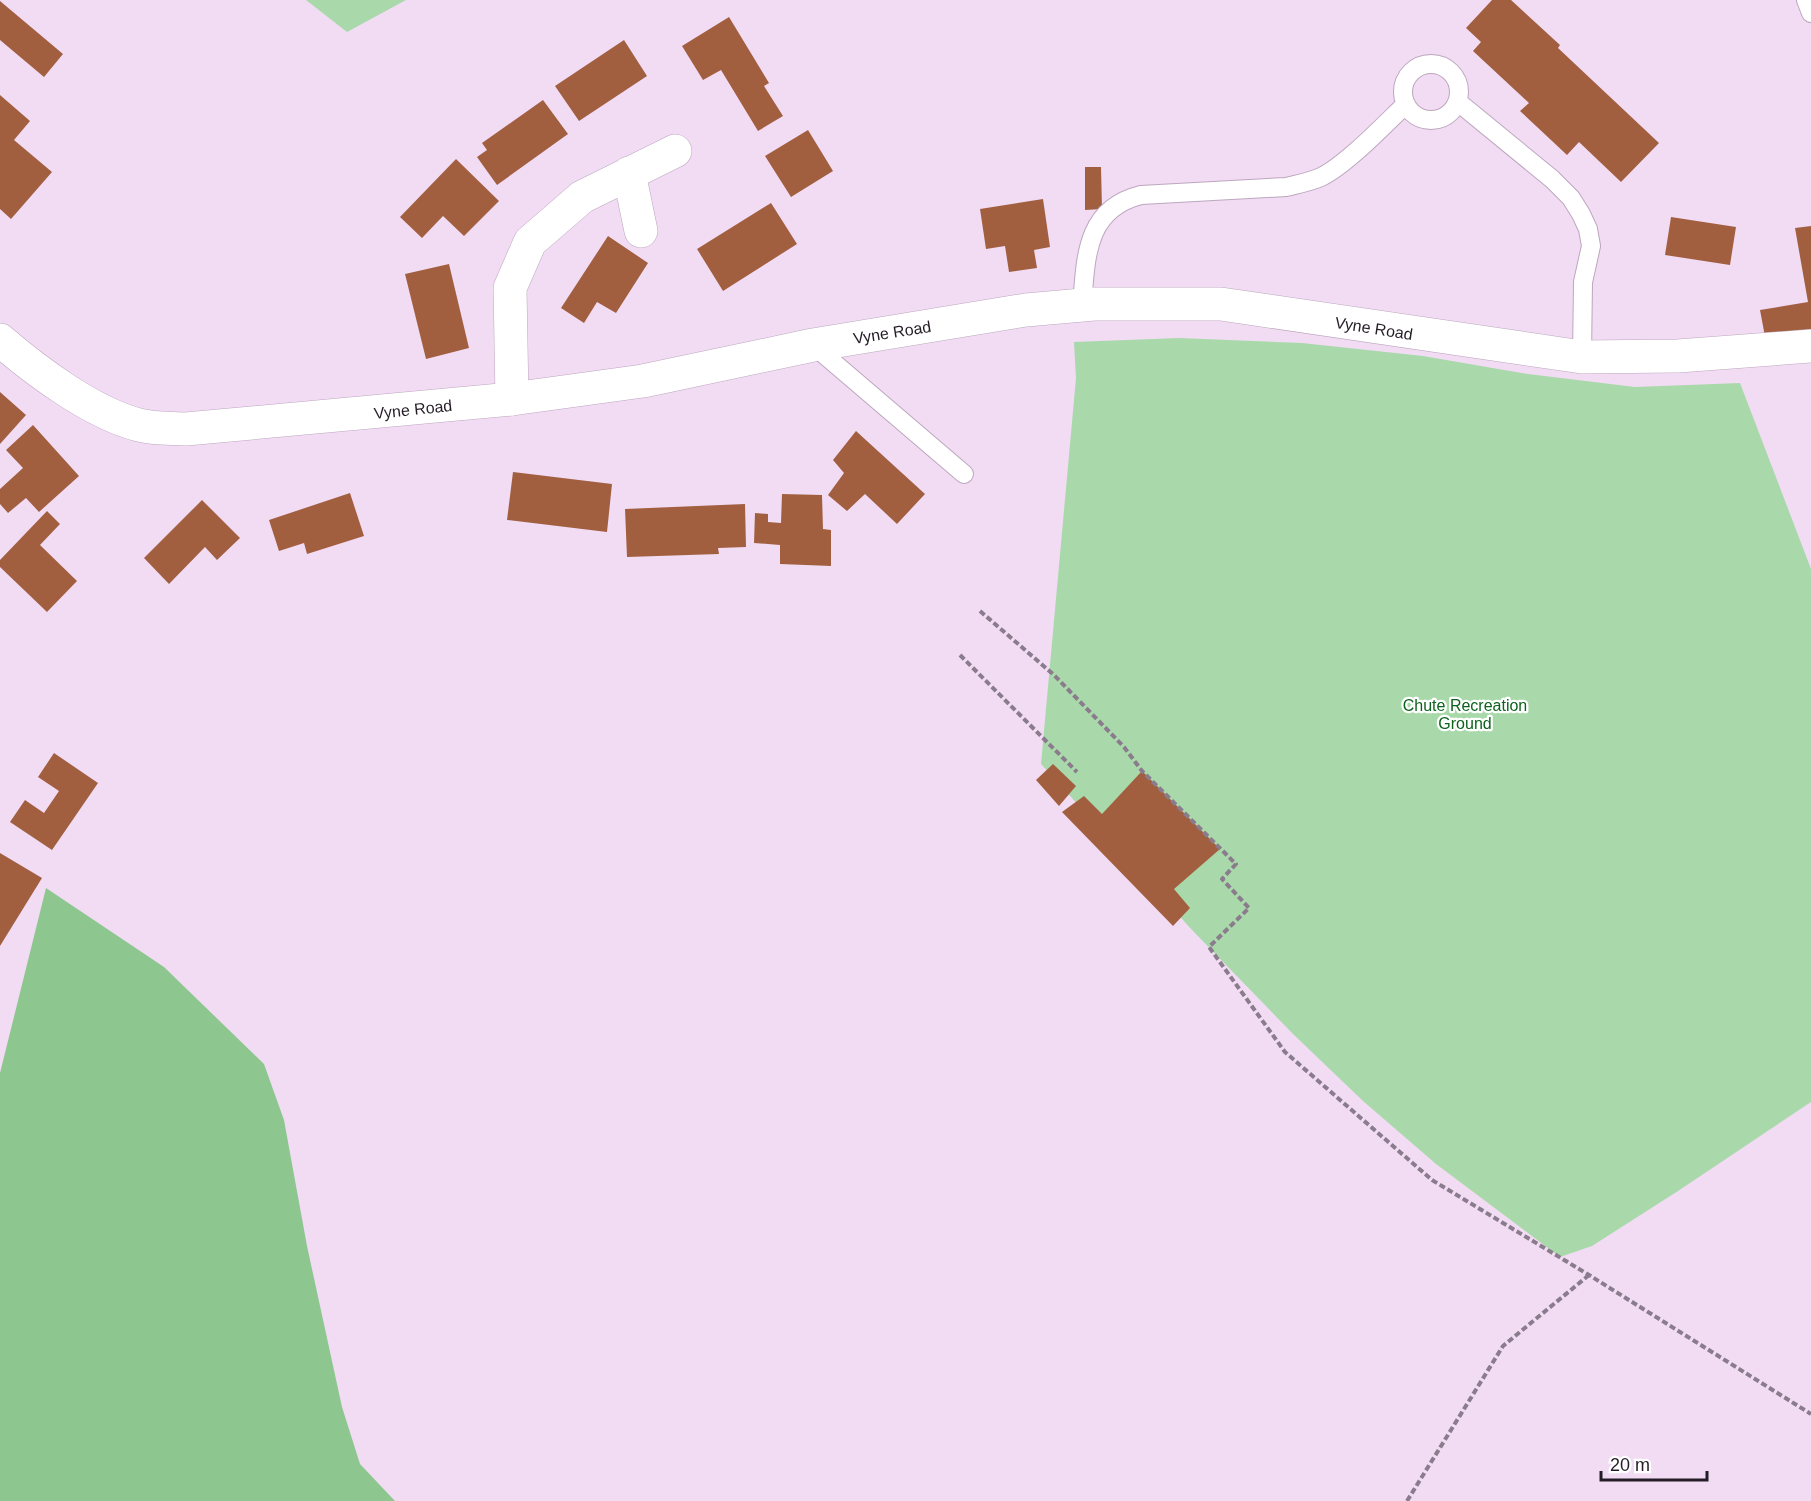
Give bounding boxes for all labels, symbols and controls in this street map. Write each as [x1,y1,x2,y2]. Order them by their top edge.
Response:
street label: Vyne Road [1334,314,1414,343]
street label: Vyne Road [852,318,932,347]
street label: Vyne Road [373,397,453,422]
park label: Chute Recreation Ground [1403,697,1527,732]
scale bar [1601,1444,1708,1482]
text: 20 m [1610,1455,1650,1475]

